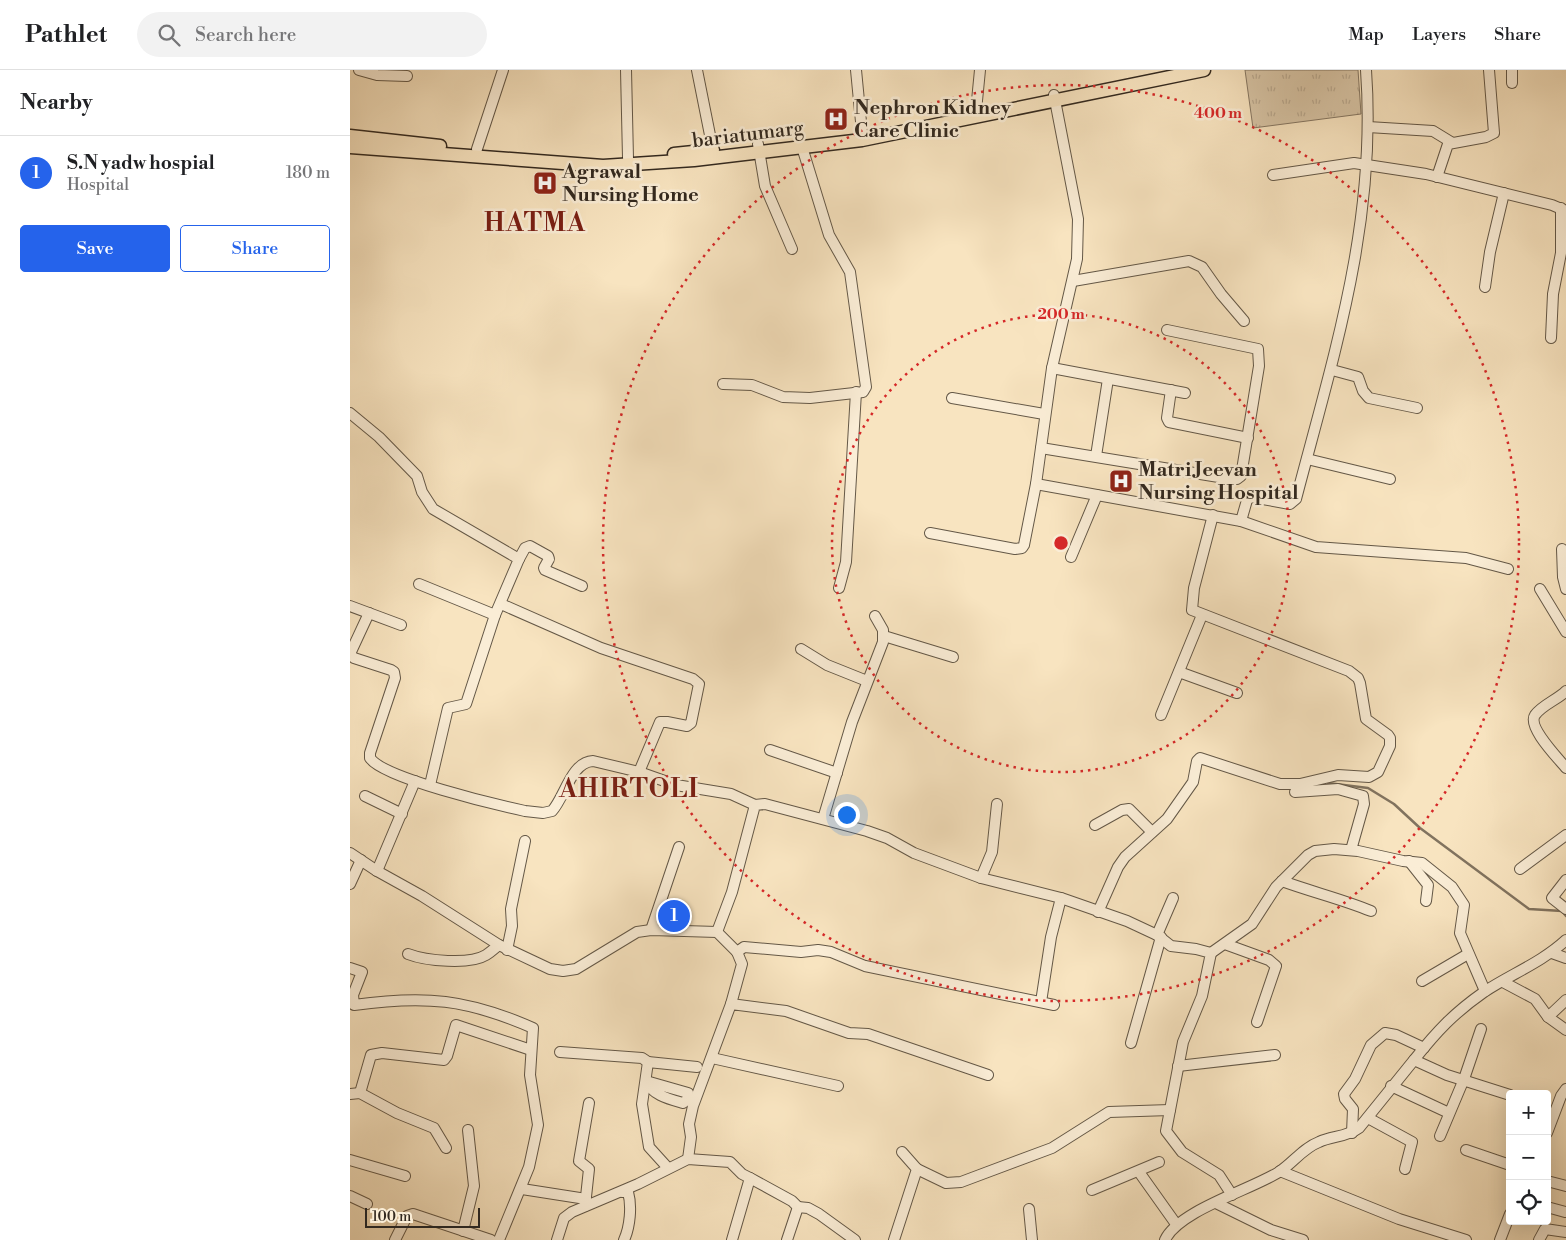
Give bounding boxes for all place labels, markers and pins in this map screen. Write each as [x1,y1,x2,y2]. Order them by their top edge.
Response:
place label: Nephron Kidney Care Clinic [854,96,1012,144]
hospital icon: Nephron Kidney Care Clinic [823,106,849,132]
place label: Agrawal Nursing Home [561,160,699,208]
hospital icon: Agrawal Nursing Home [532,170,558,196]
place label: Matri Jeevan Nursing Hospital [1138,458,1299,506]
hospital icon: Matri Jeevan Nursing Hospital [1108,468,1134,494]
centre of rings [1052,534,1070,552]
pin: 1 [658,897,690,935]

